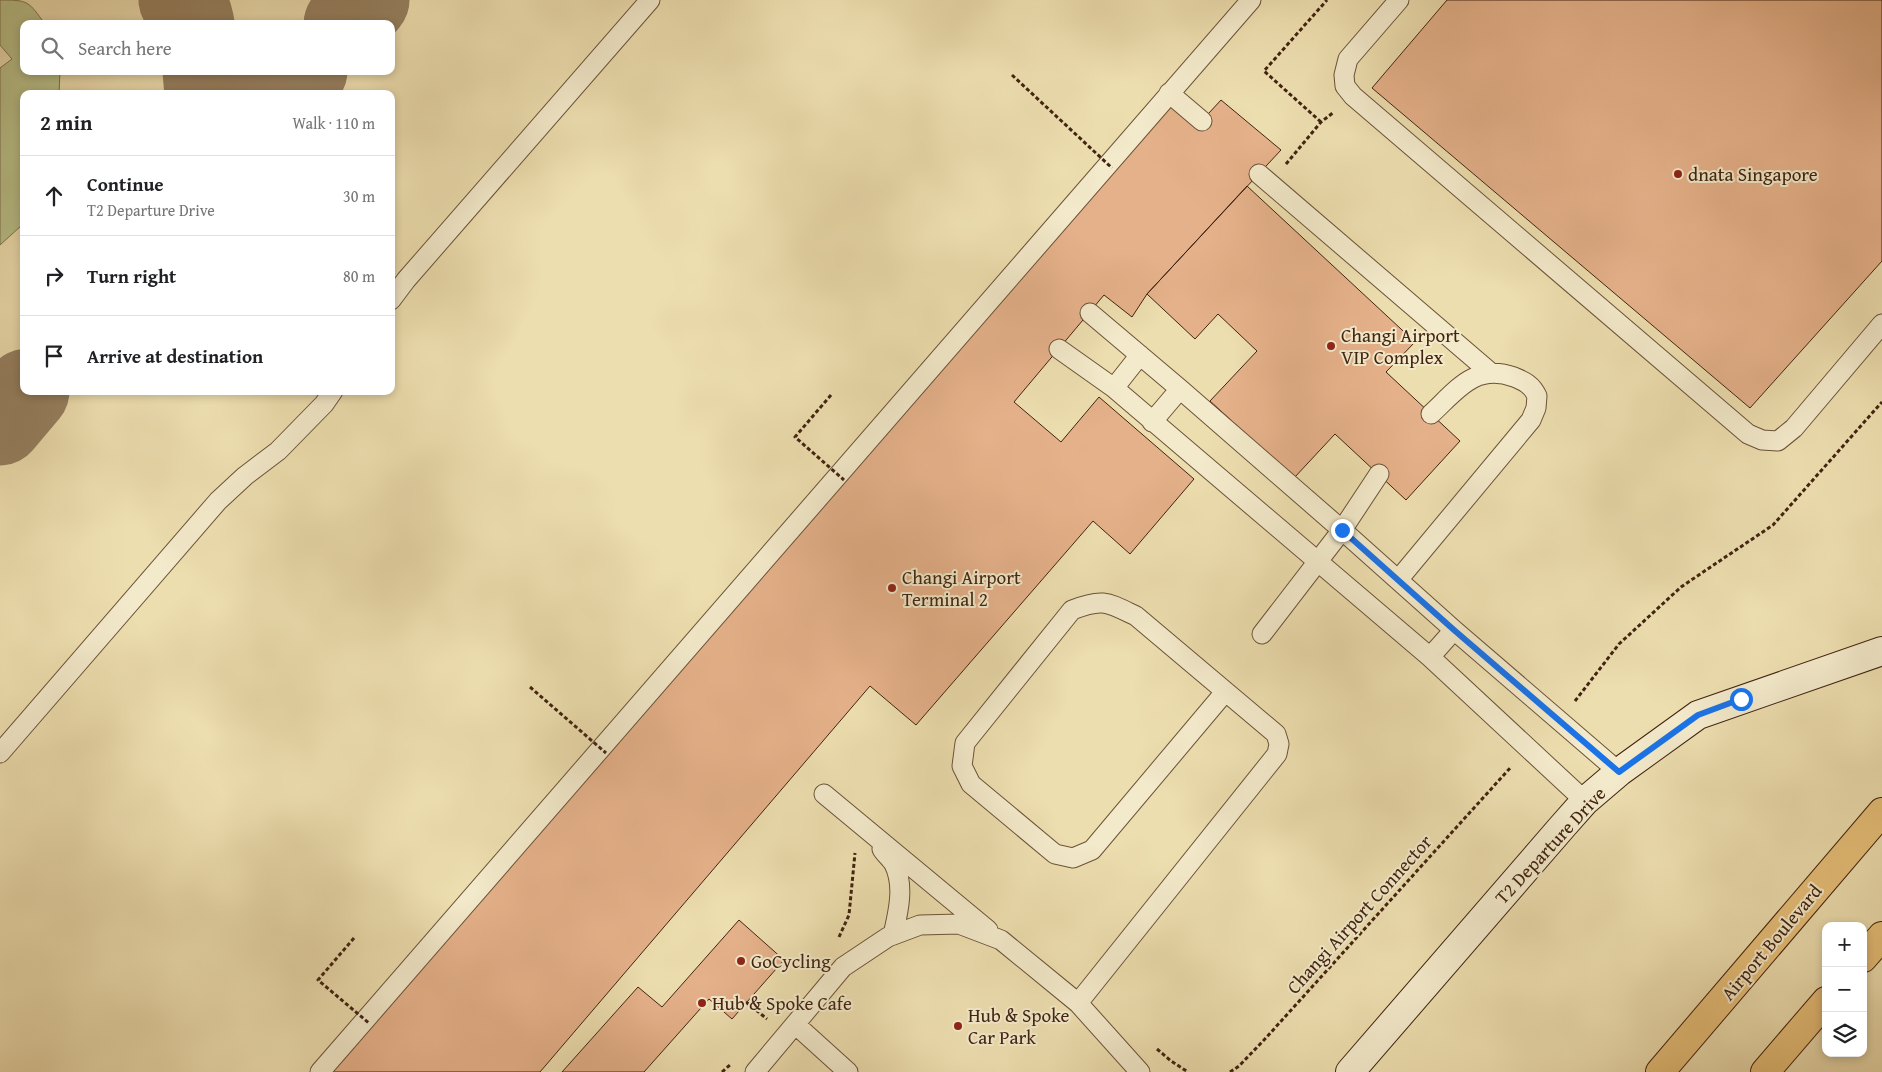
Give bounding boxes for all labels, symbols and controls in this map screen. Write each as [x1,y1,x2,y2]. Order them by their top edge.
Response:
search box [20,20,395,75]
icon: search [38,34,66,62]
text: Search here [78,34,172,62]
text: 2 min [40,107,92,138]
text: Walk · 110 m [292,111,375,135]
place label: dnata Singapore [1688,160,1818,188]
marker: dnata Singapore [1672,168,1684,180]
text: Continue [87,170,164,198]
icon: ahead [40,182,68,210]
text: 30 m [343,184,375,208]
text: T2 Departure Drive [87,198,215,222]
icon: right [40,262,68,290]
text: Turn right [87,262,176,290]
text: 80 m [343,264,375,288]
place label: Changi Airport VIP Complex [1341,321,1460,371]
marker: Changi Airport VIP Complex [1325,340,1337,352]
icon: arrive [40,342,68,370]
text: Arrive at destination [87,342,263,370]
route end [1331,519,1354,542]
place label: Changi Airport Terminal 2 [902,563,1021,613]
marker: Changi Airport Terminal 2 [886,582,898,594]
route start [1730,688,1753,711]
street label: T2 Departure Drive [1488,780,1612,910]
street label: Changi Airport Connector [1280,828,1438,1000]
street label: Airport Boulevard [1714,877,1829,1006]
map controls [1822,922,1867,1057]
button: + [1822,922,1867,967]
place label: GoCycling [751,947,831,975]
marker: GoCycling [735,955,747,967]
button: − [1822,967,1867,1012]
place label: Hub & Spoke Cafe [712,989,852,1017]
marker: Hub & Spoke Cafe [696,997,708,1009]
place label: Hub & Spoke Car Park [968,1001,1069,1051]
button: layers [1822,1012,1867,1057]
marker: Hub & Spoke Car Park [952,1020,964,1032]

